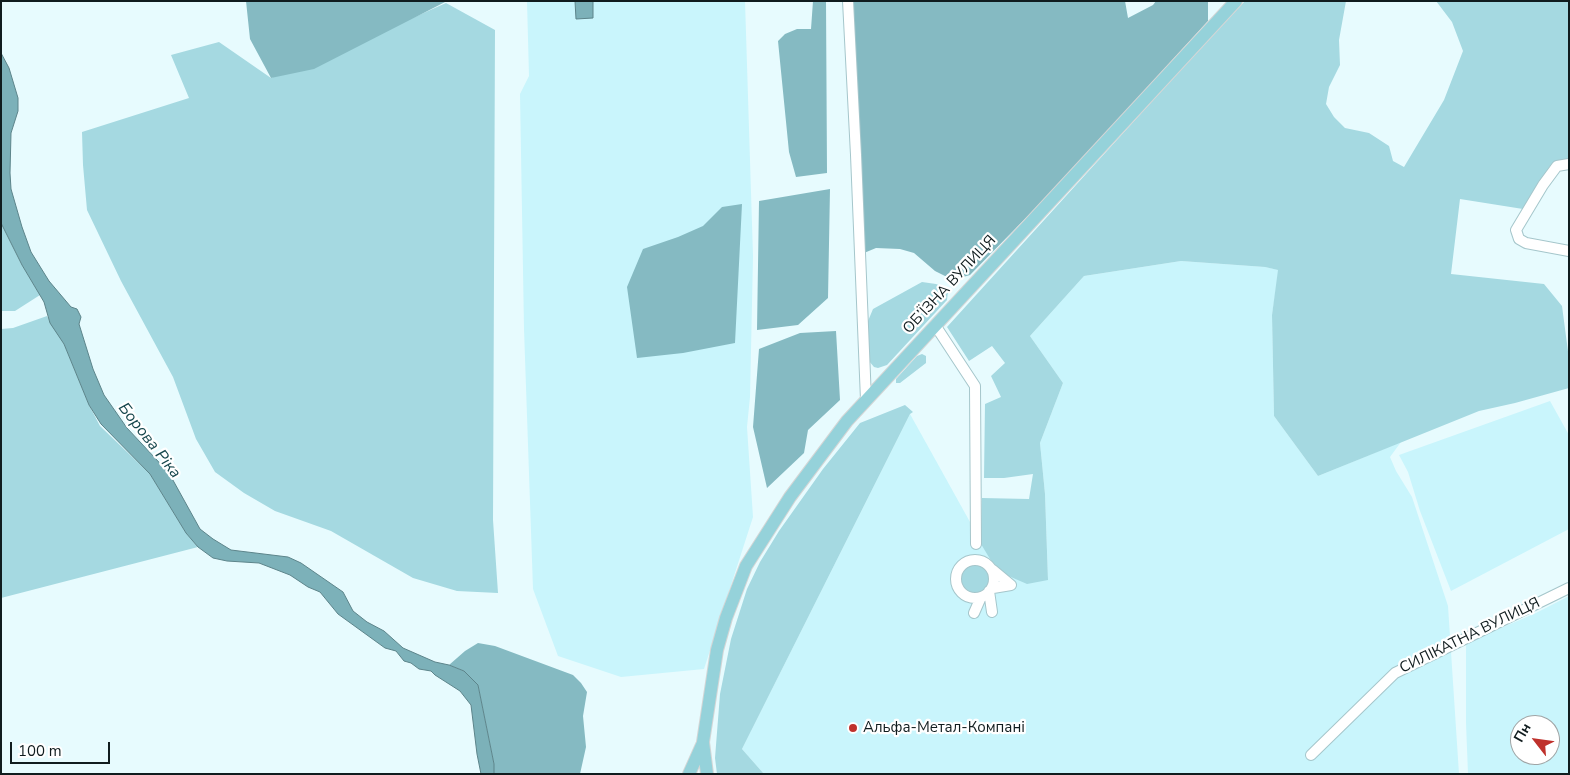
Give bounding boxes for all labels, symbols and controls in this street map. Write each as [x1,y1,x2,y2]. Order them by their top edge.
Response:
street label: ОБ’ЇЗНА ВУЛИЦЯ [900,232,1000,338]
water label: Борова Ріка [114,399,184,483]
street label: СИЛІКАТНА ВУЛИЦЯ [1397,594,1543,678]
north arrow [1510,715,1560,765]
place label: Альфа-Метал-Компані [863,719,1025,737]
text: Пн [1509,720,1535,746]
marker: Альфа-Метал-Компані [847,722,859,734]
scale bar [12,732,112,764]
text: 100 m [18,741,62,761]

